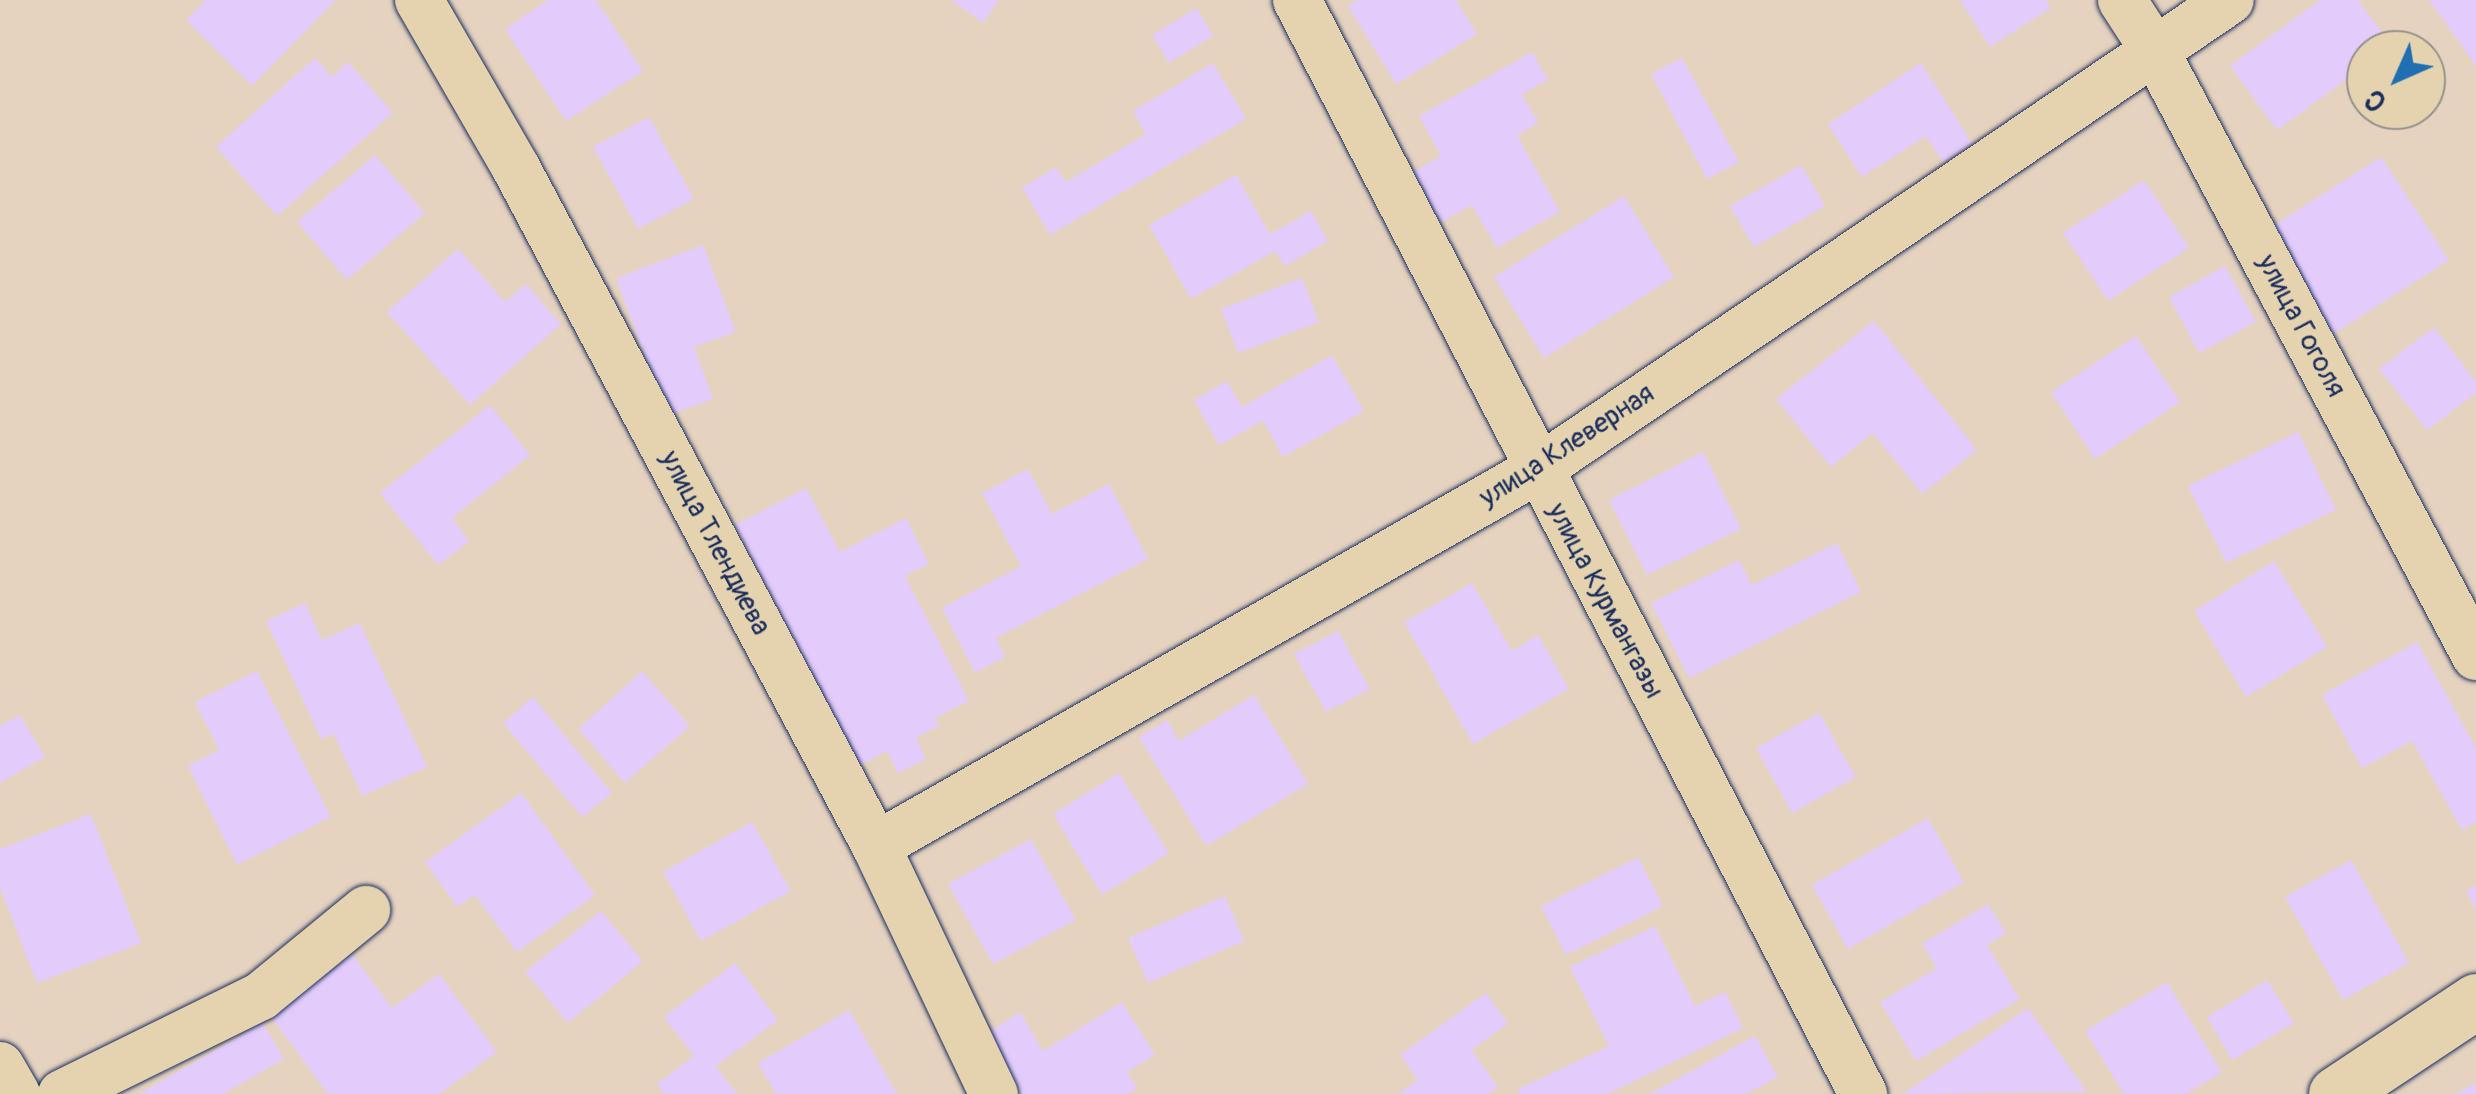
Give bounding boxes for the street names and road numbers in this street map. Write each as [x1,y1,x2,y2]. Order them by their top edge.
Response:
street label: улица Гоголя [2249,249,2353,403]
street label: улица Клеверная [1473,377,1661,515]
street label: улица Тлендиева [652,445,778,641]
street label: улица Курмангазы [1539,497,1671,705]

